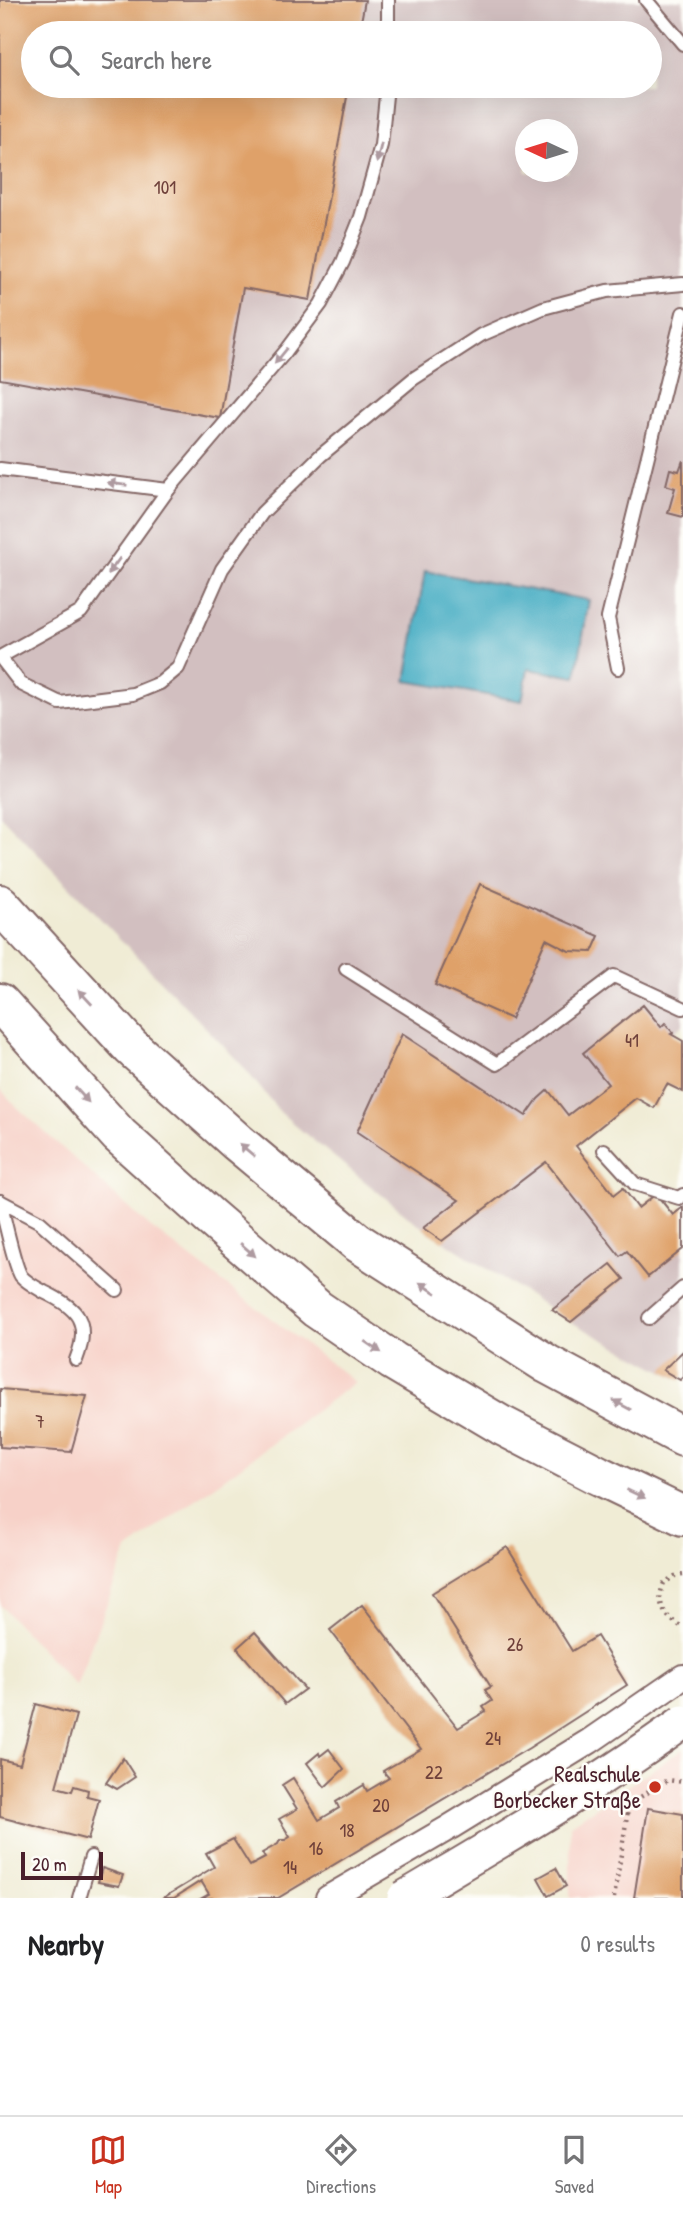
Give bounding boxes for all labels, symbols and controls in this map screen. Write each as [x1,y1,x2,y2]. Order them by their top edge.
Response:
search box [21,21,662,98]
icon: search [45,41,83,79]
text: Search here [101,42,212,77]
north arrow [515,119,578,182]
one-way arrow [373,143,383,164]
house number: 101 [154,174,176,200]
one-way arrow [274,348,289,365]
one-way arrow [106,478,128,489]
one-way arrow [108,557,122,575]
one-way arrow [77,988,93,1006]
house number: 41 [625,1027,639,1053]
one-way arrow [74,1086,90,1104]
one-way arrow [238,1142,256,1158]
one-way arrow [239,1242,257,1258]
one-way arrow [418,1281,437,1294]
one-way arrow [364,1340,382,1354]
one-way arrow [613,1399,632,1411]
house number: 7 [35,1408,45,1434]
one-way arrow [626,1488,646,1499]
house number: 26 [507,1631,523,1657]
house number: 24 [485,1725,501,1751]
place label: Realschule Borbecker Straße [493,1758,641,1815]
house number: 22 [425,1759,443,1785]
marker: Realschule Borbecker Straße [647,1779,663,1795]
house number: 20 [372,1792,390,1818]
house number: 18 [339,1817,355,1843]
house number: 16 [309,1835,323,1861]
scale bar [21,1849,103,1881]
text: 20 m [32,1851,67,1877]
house number: 14 [283,1854,297,1880]
text: Nearby [28,1924,104,1964]
text: 0 results [580,1928,655,1959]
tab: Map [89,2131,127,2199]
tab: Directions [306,2131,376,2199]
tab: Saved [555,2131,594,2199]

